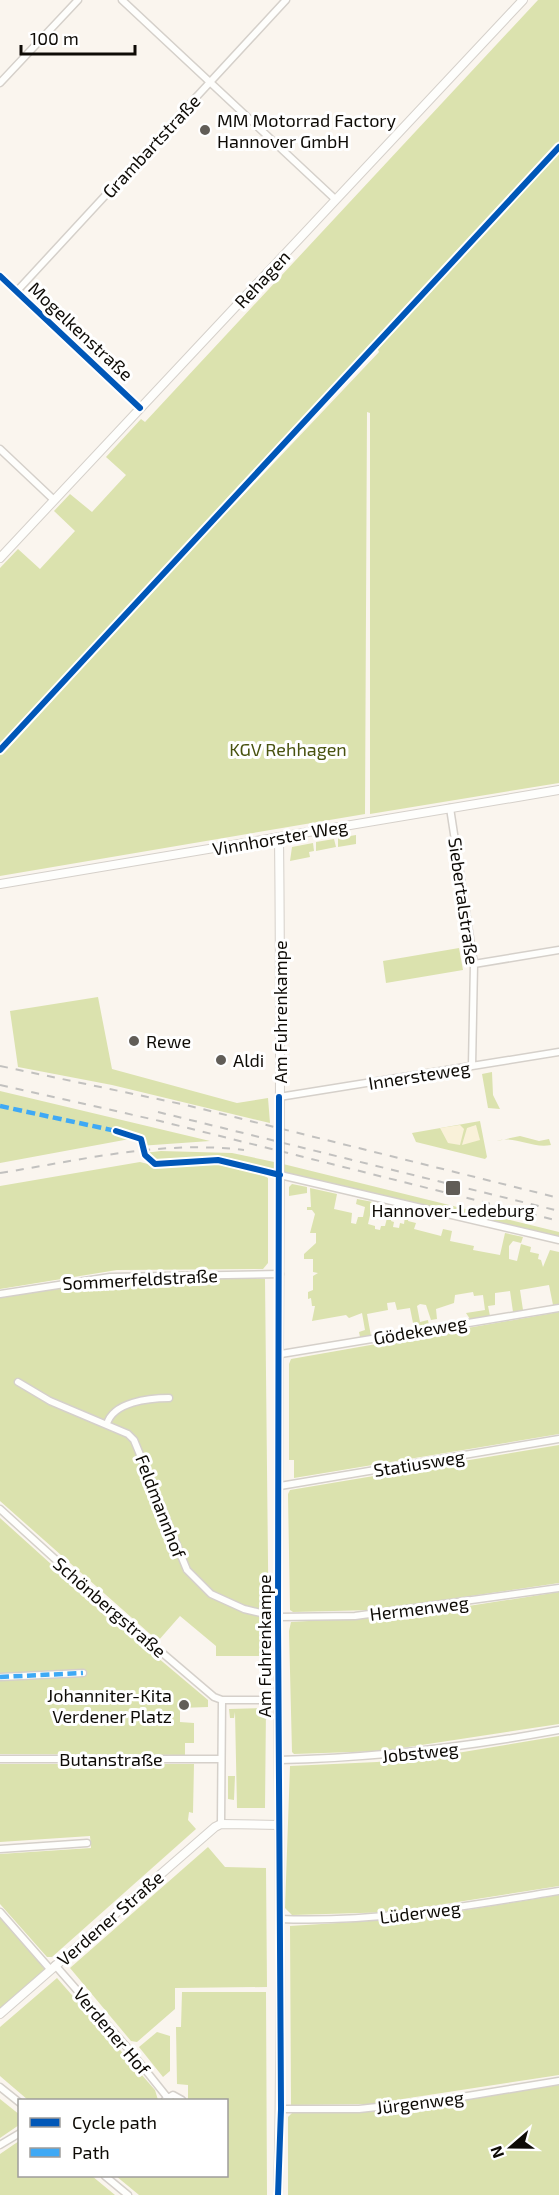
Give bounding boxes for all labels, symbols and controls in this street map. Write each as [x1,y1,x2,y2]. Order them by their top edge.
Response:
scale bar [21,18,135,56]
text: 100 m [30,27,79,49]
street label: Grambartstraße [97,90,205,202]
place label: MM Motorrad Factory Hannover GmbH [217,109,397,152]
marker: MM Motorrad Factory Hannover GmbH [198,123,212,137]
street label: Rehagen [230,245,294,313]
street label: Mogelkenstraße [24,277,138,385]
park label: KGV Rehhagen [229,738,347,760]
street label: Vinnhorster Weg [211,814,349,860]
street label: Siebertalstraße [444,836,484,966]
street label: Am Fuhrenkampe [269,940,291,1084]
place label: Rewe [146,1030,191,1052]
marker: Rewe [127,1034,141,1048]
place label: Aldi [233,1049,264,1071]
marker: Aldi [214,1053,228,1067]
street label: Innersteweg [367,1056,471,1094]
marker: Hannover-Ledeburg [444,1179,462,1197]
place label: Hannover-Ledeburg [371,1199,535,1221]
street label: Sommerfeldstraße [62,1264,218,1294]
street label: Gödekeweg [372,1311,468,1349]
street label: Statiusweg [372,1445,466,1481]
street label: Feldmannhof [131,1451,191,1562]
street label: Schönbergstraße [49,1552,171,1662]
street label: Am Fuhrenkampe [253,1574,275,1718]
street label: Hermenweg [368,1591,470,1625]
place label: Johanniter-Kita Verdener Platz [47,1684,172,1727]
marker: Johanniter-Kita Verdener Platz [177,1698,191,1712]
street label: Jobstweg [381,1737,459,1767]
street label: Butanstraße [59,1748,163,1770]
street label: Verdener Straße [52,1866,168,1970]
street label: Lüderweg [378,1896,462,1928]
street label: Verdener Hof [69,1983,156,2080]
street label: Jürgenweg [375,2086,465,2118]
legend [18,2099,228,2177]
text: Cycle path [72,2111,157,2133]
north arrow [481,2117,541,2177]
text: Path [72,2141,110,2163]
text: N [486,2144,507,2161]

